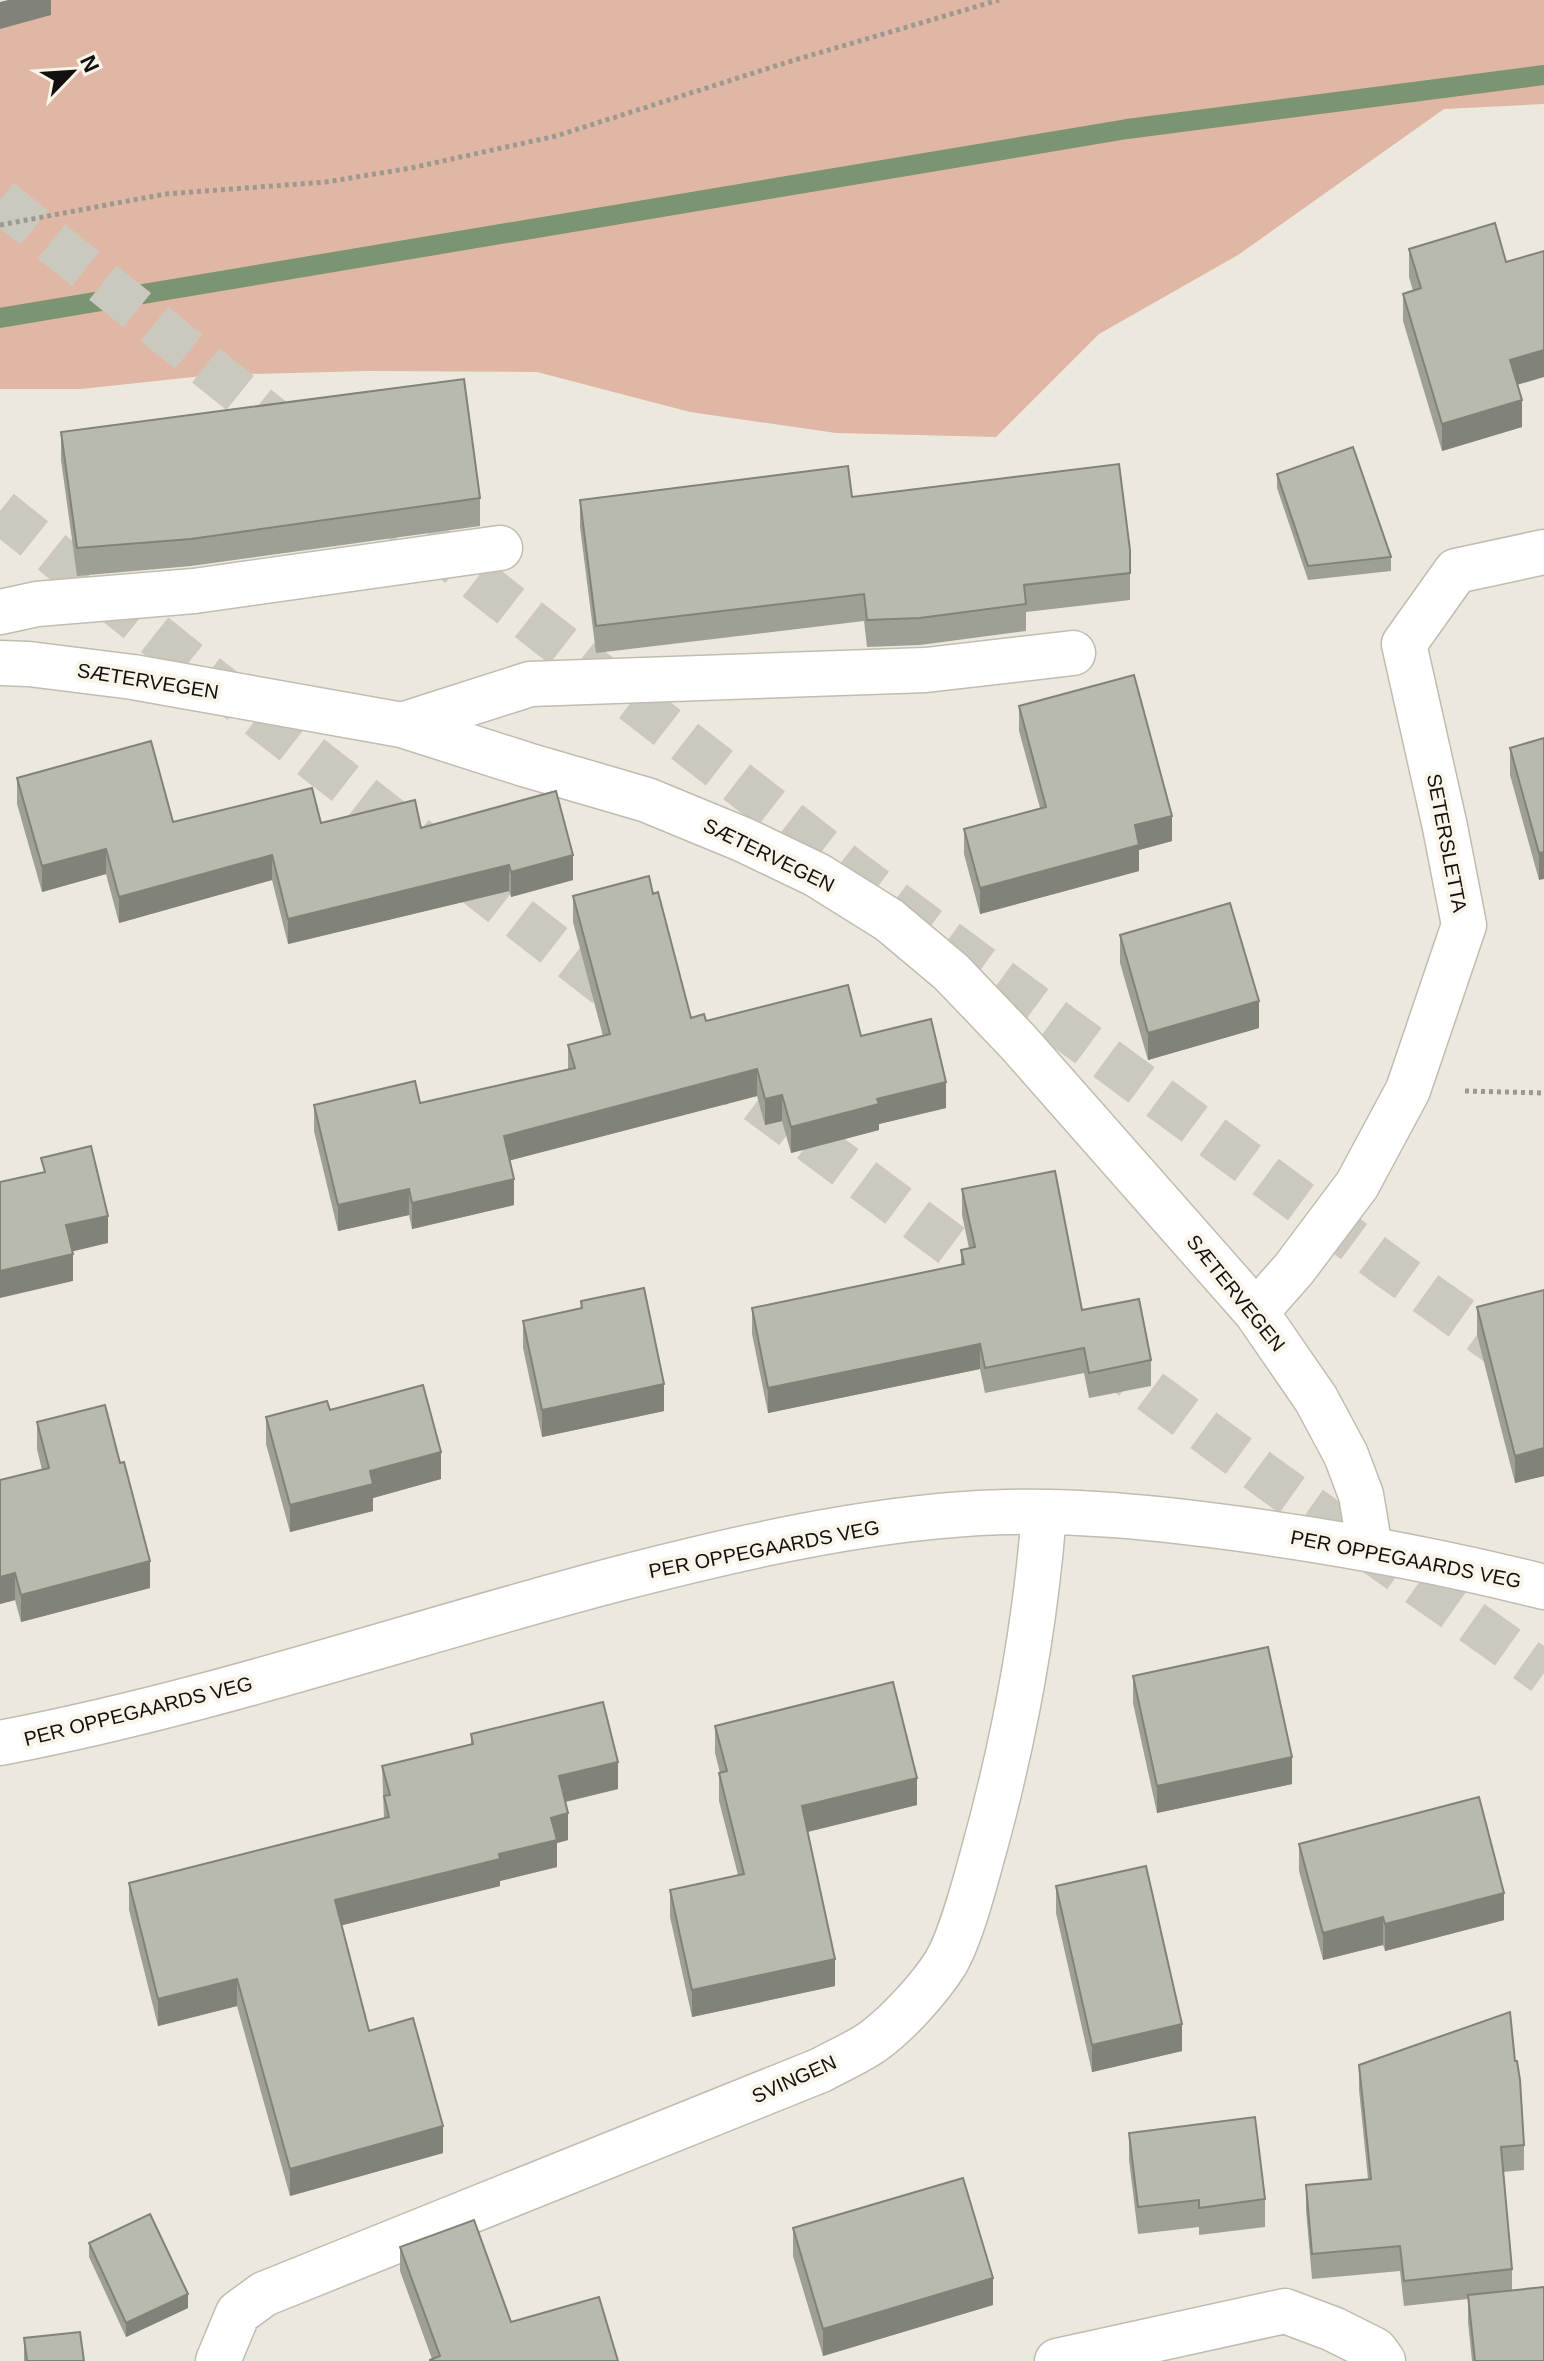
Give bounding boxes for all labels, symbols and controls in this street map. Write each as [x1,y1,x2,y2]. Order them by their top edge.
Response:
north arrow [32,32,112,112]
text: N [75,51,104,76]
street label: SÆTERVEGEN [76,659,220,703]
street label: SETERSLETTA [1423,772,1471,915]
street label: SÆTERVEGEN [700,814,838,896]
street label: SÆTERVEGEN [1182,1231,1290,1355]
street label: PER OPPEGAARDS VEG [647,1516,881,1582]
street label: PER OPPEGAARDS VEG [1289,1526,1523,1592]
street label: PER OPPEGAARDS VEG [22,1672,254,1750]
street label: SVINGEN [748,2051,840,2107]

